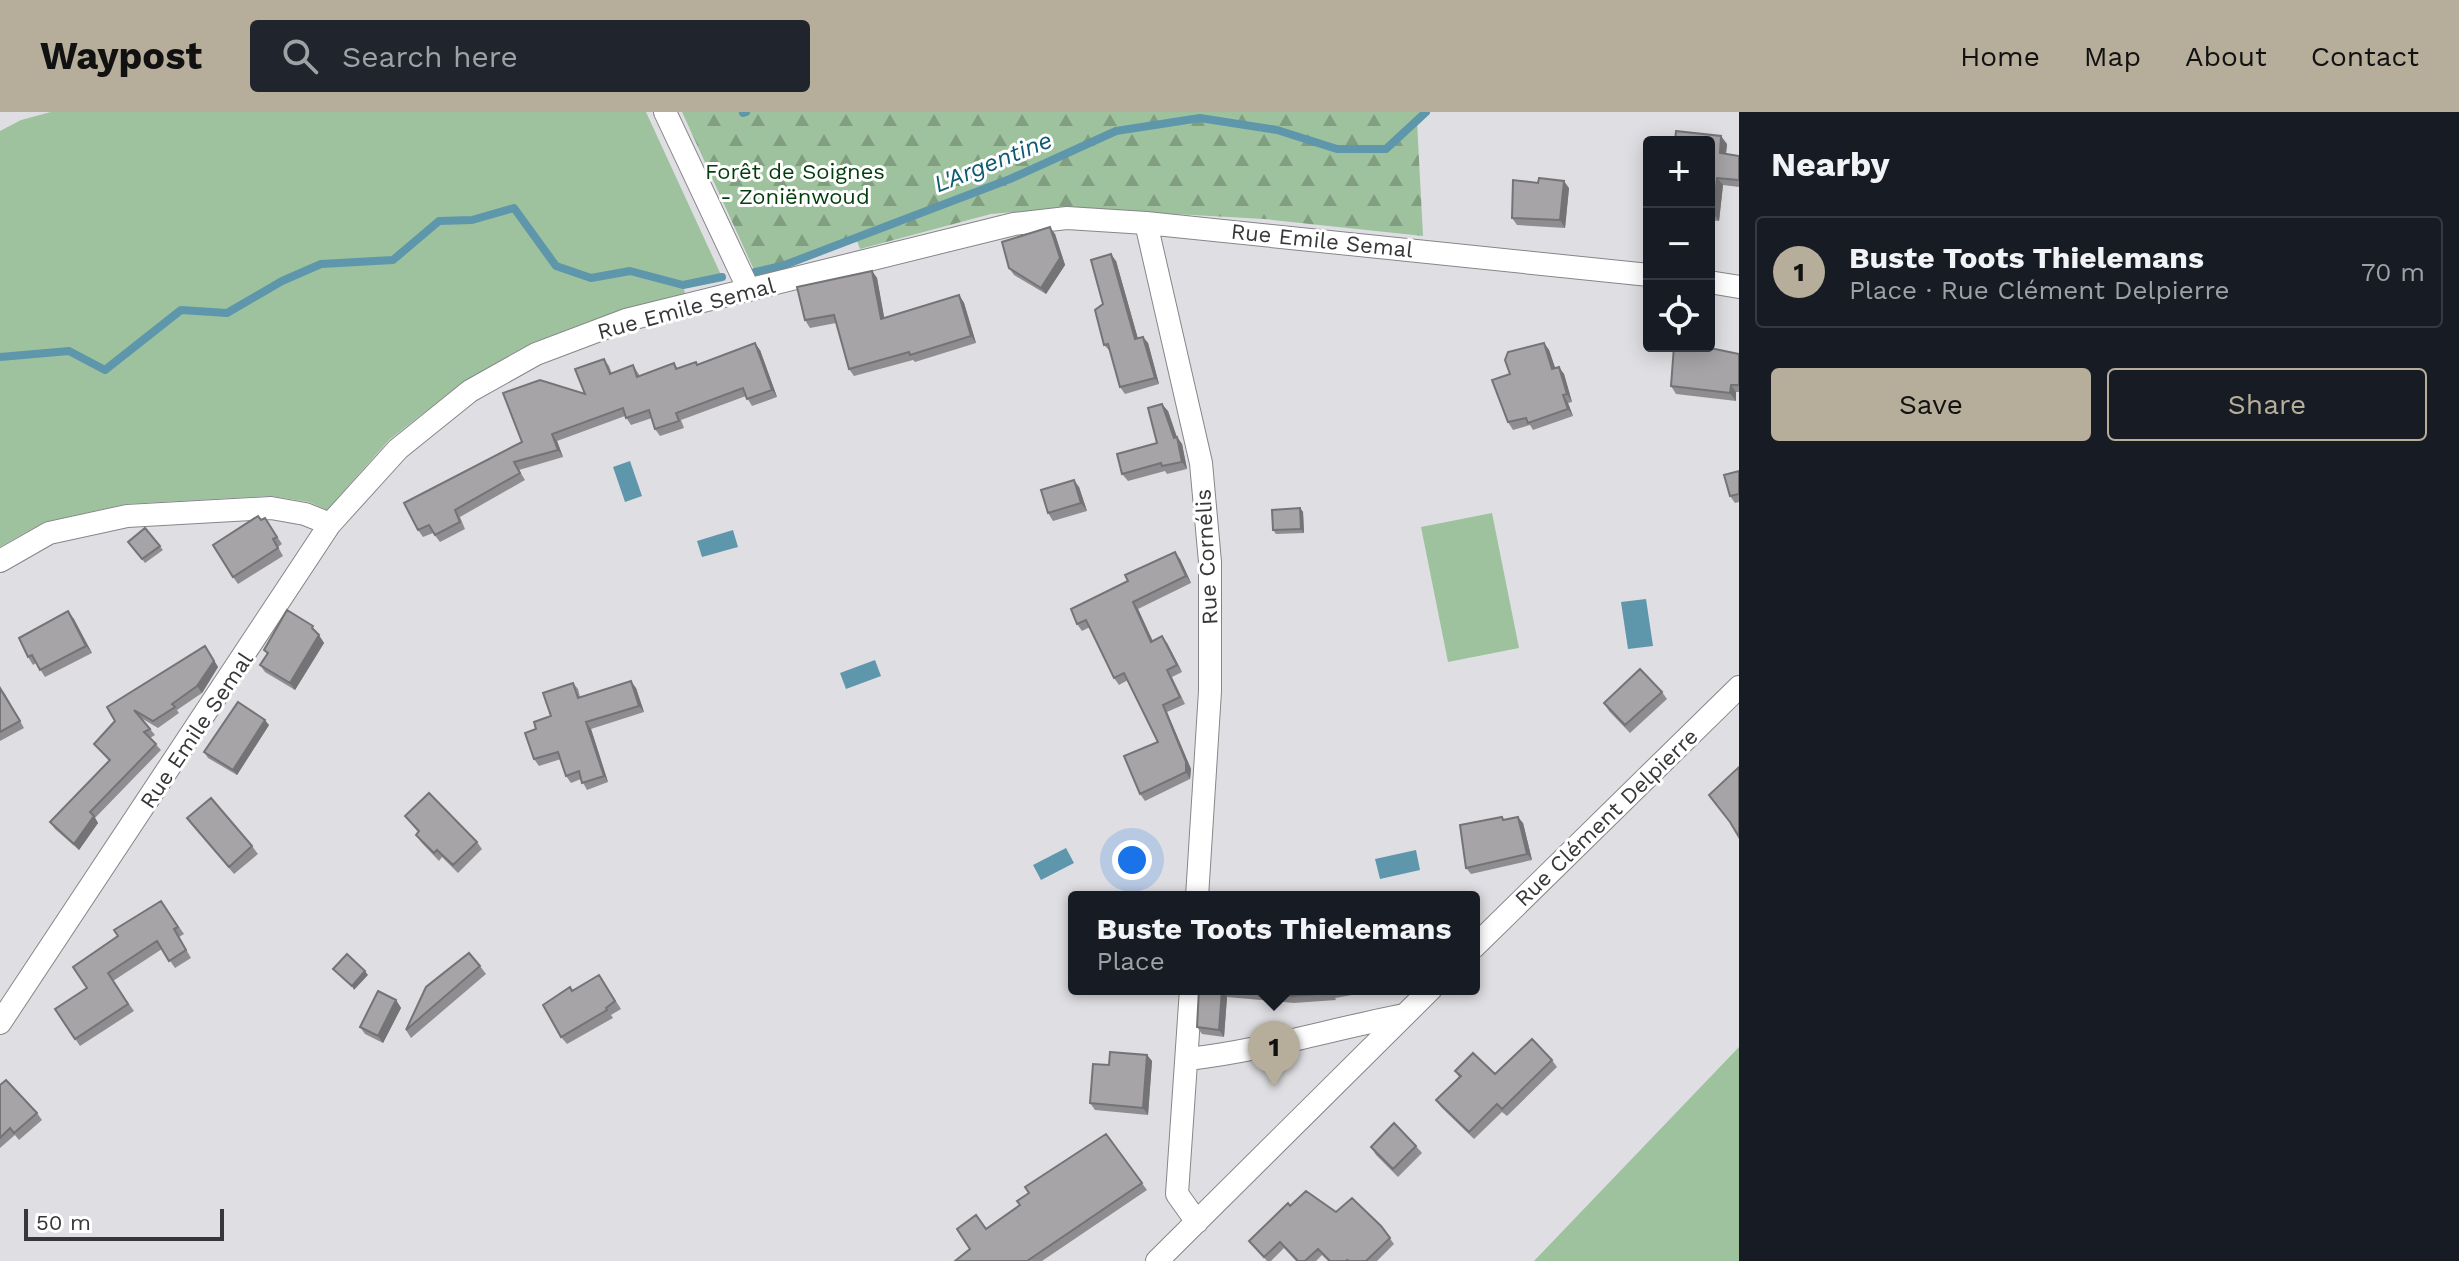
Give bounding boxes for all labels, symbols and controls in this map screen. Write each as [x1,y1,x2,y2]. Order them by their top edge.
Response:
search box [250,20,810,92]
text: Waypost [40,34,202,78]
icon: search [278,34,322,78]
text: Search here [342,39,518,74]
text: Home [1960,40,2040,73]
text: Map [2084,40,2141,73]
text: About [2185,40,2267,73]
text: Contact [2311,40,2419,73]
water label: L'Argentine [930,126,1056,198]
map controls [1643,136,1715,352]
button: + [1643,136,1715,208]
text: Nearby [1771,144,1890,184]
park label: Forêt de Soignes - Zoniënwoud [705,159,885,209]
button: − [1643,208,1715,280]
street label: Rue Emile Semal [1230,219,1414,263]
text: Buste Toots Thielemans [1849,240,2204,275]
text: 1 [1793,257,1805,287]
text: 70 m [2361,257,2425,287]
street label: Rue Emile Semal [595,273,778,344]
text: Place · Rue Clément Delpierre [1849,275,2230,305]
button: locate [1643,280,1715,352]
button: Save [1771,368,2091,441]
button: Share [2107,368,2427,441]
street label: Rue Cornélis [1190,488,1223,625]
street label: Rue Emile Semal [135,647,258,813]
street label: Rue Clément Delpierre [1510,723,1703,911]
your location [1112,840,1152,880]
popup [1068,891,1480,995]
text: Buste Toots Thielemans [1097,911,1451,946]
text: Place [1097,946,1165,976]
pin: 1 [1248,1021,1300,1087]
scale bar [24,1205,224,1241]
text: 50 m [36,1210,91,1235]

